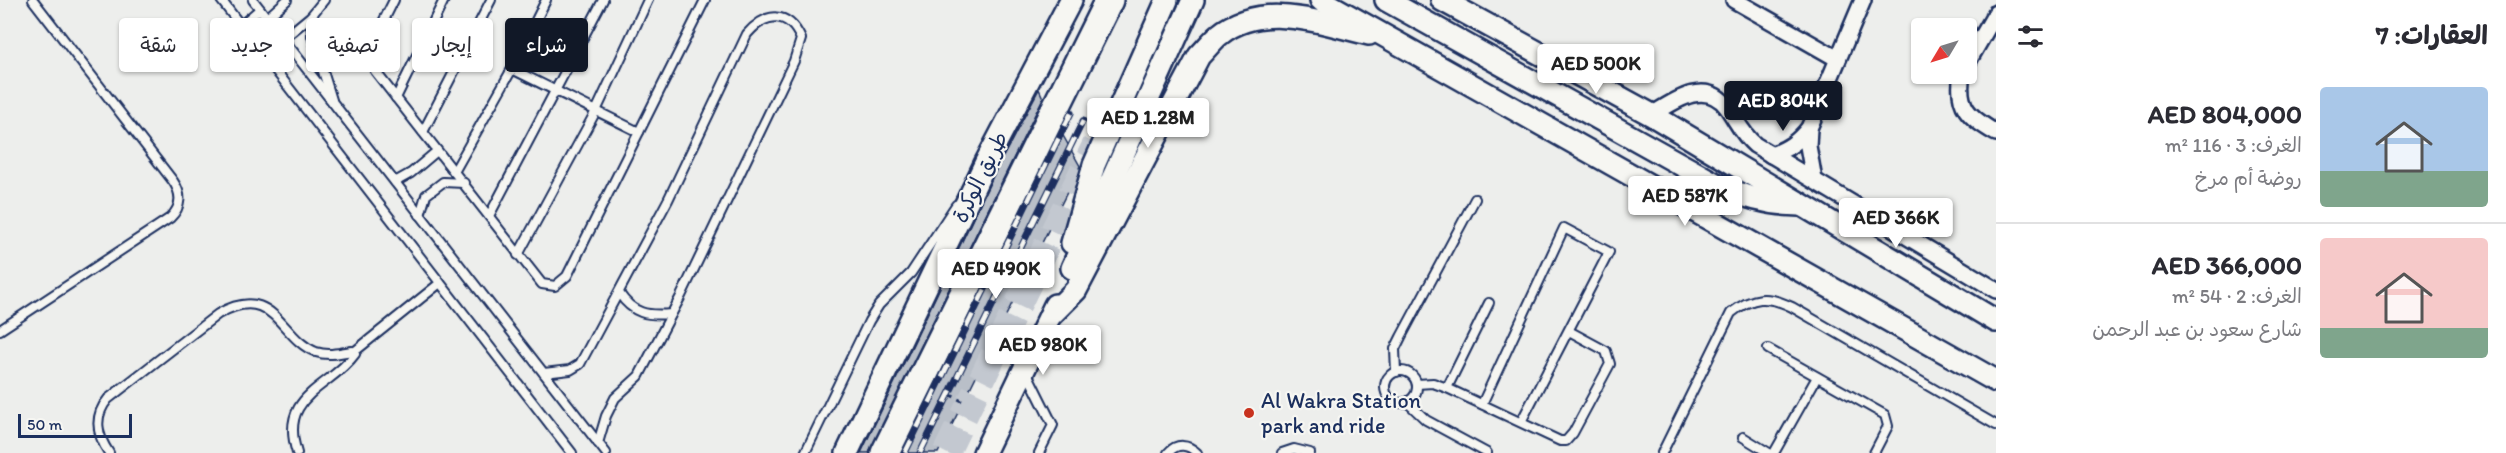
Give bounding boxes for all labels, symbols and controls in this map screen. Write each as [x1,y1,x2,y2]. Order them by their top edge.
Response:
chip: شقة [119,18,198,72]
chip: جديد [210,18,294,72]
chip: تصفية [306,18,400,72]
chip: إيجار [412,18,493,72]
chip: شراء [505,18,588,72]
north arrow [1911,18,1977,84]
map controls [1911,18,1977,84]
text: العقارات: 7 [2376,19,2488,51]
icon: filters [2014,20,2047,53]
pin: AED 500K [1534,44,1658,95]
text: AED 500K [1551,51,1641,75]
pin: AED 804K [1721,81,1845,132]
text: AED 804K [1738,88,1828,112]
pin: AED 1.28M [1079,98,1217,149]
text: AED 804,000 [2148,98,2302,130]
text: AED 1.28M [1101,105,1195,129]
icon: home [2368,111,2440,183]
street label: طريق الوكرة [946,127,1014,227]
text: الغرف: 3 · 116 m² [2165,133,2302,157]
text: روضة أم مرخ [2195,166,2302,190]
pin: AED 587K [1623,176,1747,227]
text: AED 587K [1642,183,1728,207]
pin: AED 366K [1834,198,1958,249]
text: AED 366K [1853,205,1939,229]
pin: AED 490K [934,249,1058,300]
text: AED 366,000 [2152,249,2302,281]
text: AED 490K [951,256,1041,280]
icon: home [2368,262,2440,334]
text: الغرف: 2 · 54 m² [2172,284,2302,308]
text: شارع سعود بن عبد الرحمن [2092,317,2302,341]
pin: AED 980K [981,325,1105,376]
text: AED 980K [999,332,1087,356]
place label: Al Wakra Station park and ride [1261,387,1422,439]
marker: Al Wakra Station park and ride [1242,406,1256,420]
scale bar [18,411,132,438]
text: 50 m [27,415,62,434]

